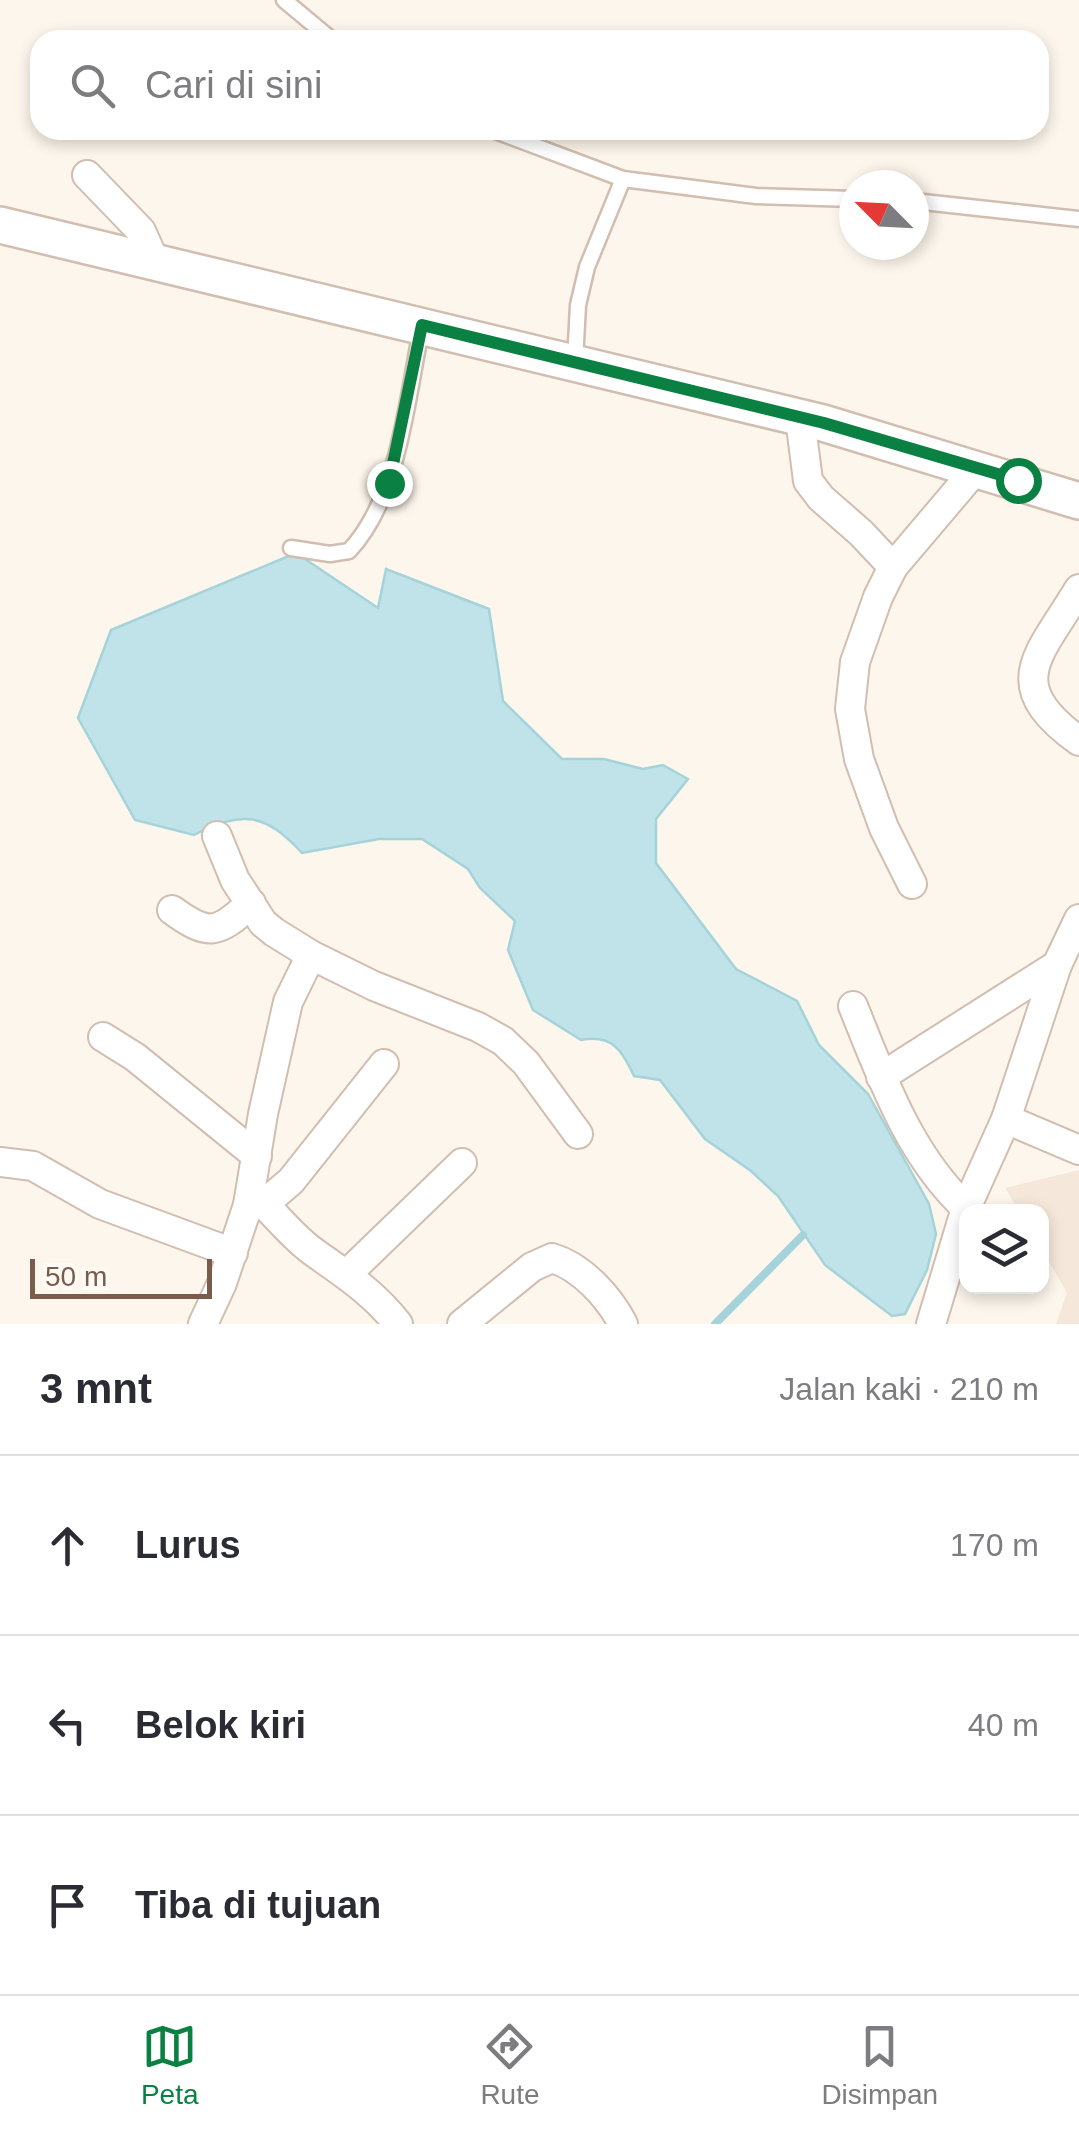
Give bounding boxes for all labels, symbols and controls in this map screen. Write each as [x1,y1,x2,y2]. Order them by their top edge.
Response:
search box [30,30,1049,140]
icon: search [65,58,120,113]
text: Cari di sini [145,64,322,106]
north arrow [839,170,929,260]
route start [996,458,1042,504]
route end [367,461,413,507]
map controls [959,1204,1049,1294]
button: layers [959,1204,1049,1294]
scale bar [30,1254,212,1298]
text: 50 m [45,1261,107,1292]
text: 3 mnt [40,1365,152,1412]
text: Jalan kaki · 210 m [779,1371,1039,1407]
icon: ahead [40,1518,95,1573]
text: Lurus [135,1524,241,1566]
text: 170 m [950,1527,1039,1563]
icon: left [40,1698,95,1753]
text: Belok kiri [135,1704,306,1746]
text: 40 m [968,1707,1039,1743]
icon: arrive [40,1878,95,1933]
text: Tiba di tujuan [135,1884,381,1926]
tab: Peta [141,2019,199,2111]
tab: Rute [480,2019,540,2111]
tab: Disimpan [821,2019,938,2111]

